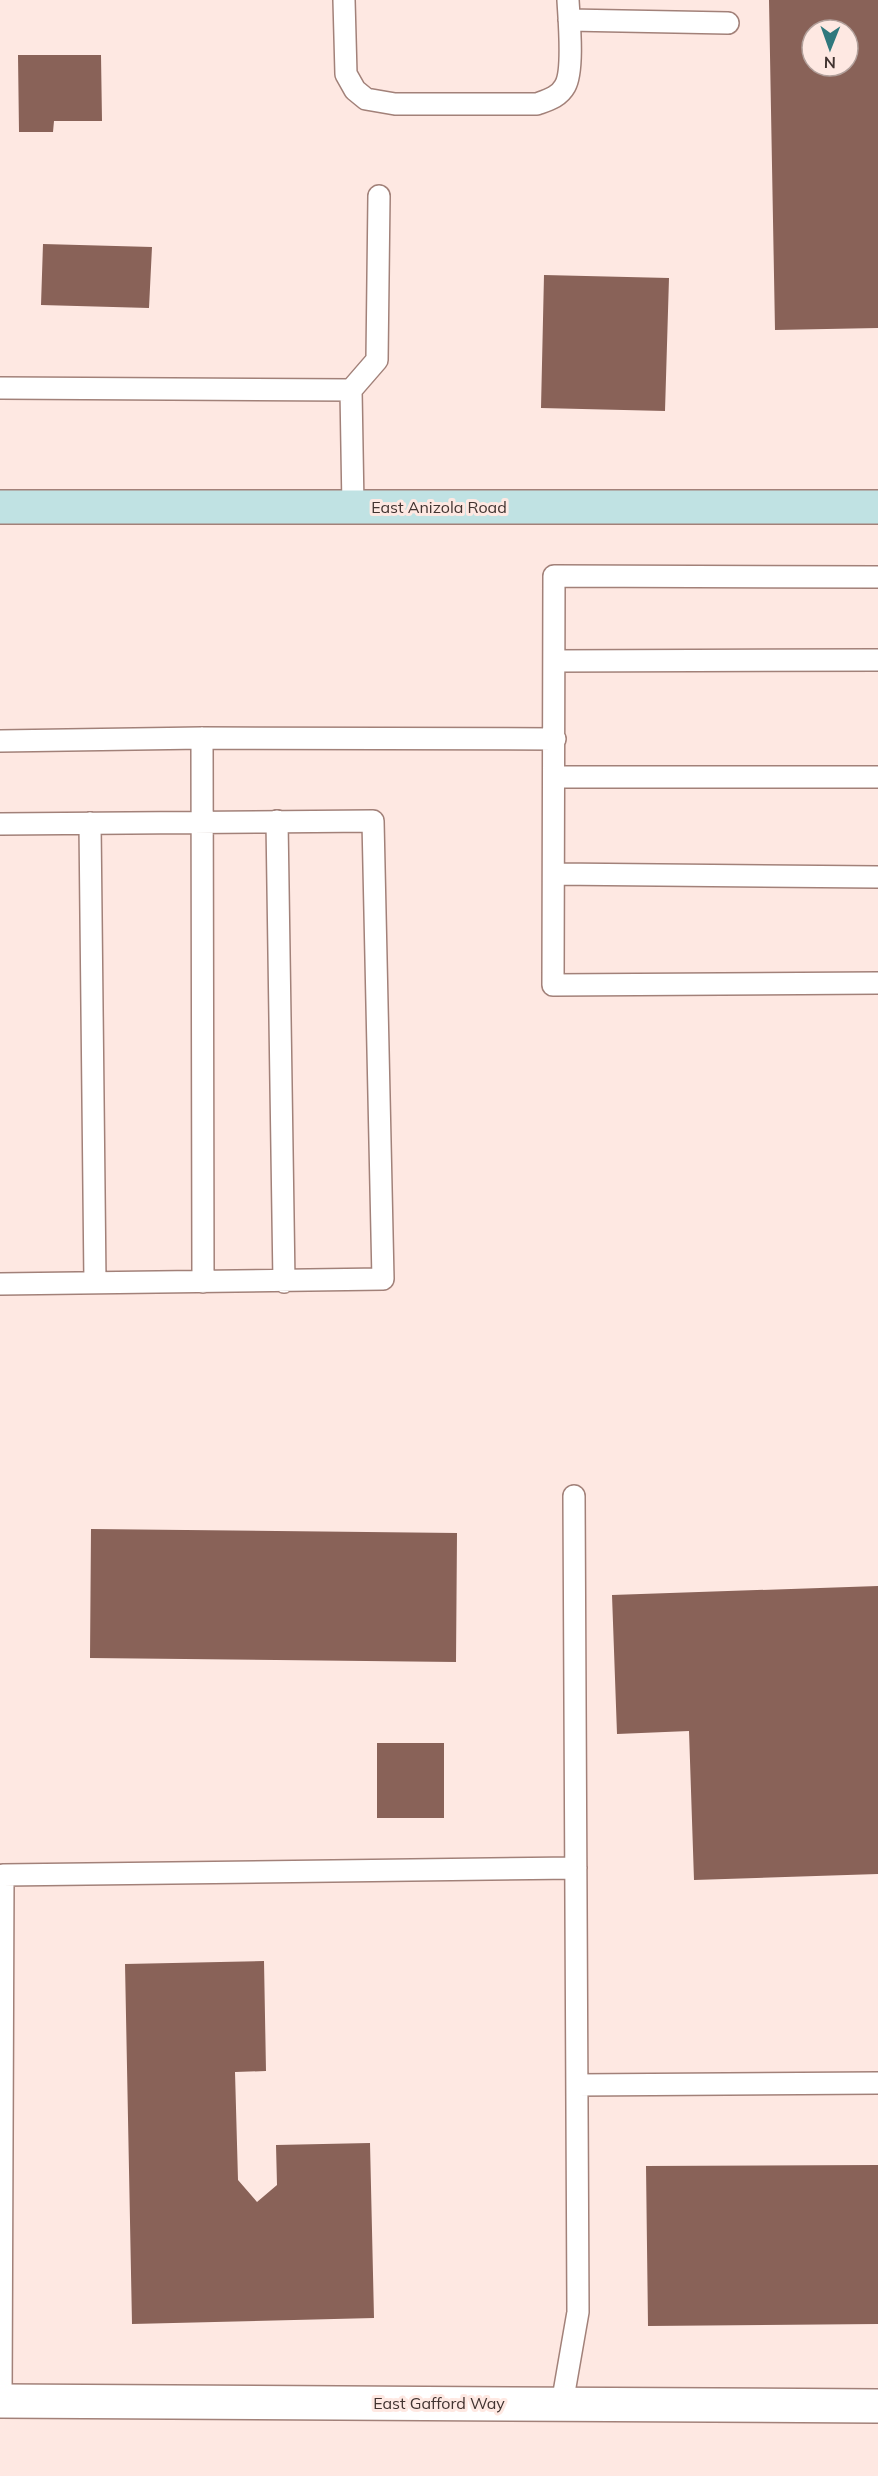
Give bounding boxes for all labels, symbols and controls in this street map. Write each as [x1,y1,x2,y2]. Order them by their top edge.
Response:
north arrow [800,18,860,78]
text: N [824,53,836,73]
street label: East Anizola Road [371,497,507,517]
street label: East Gafford Way [373,2393,505,2413]

